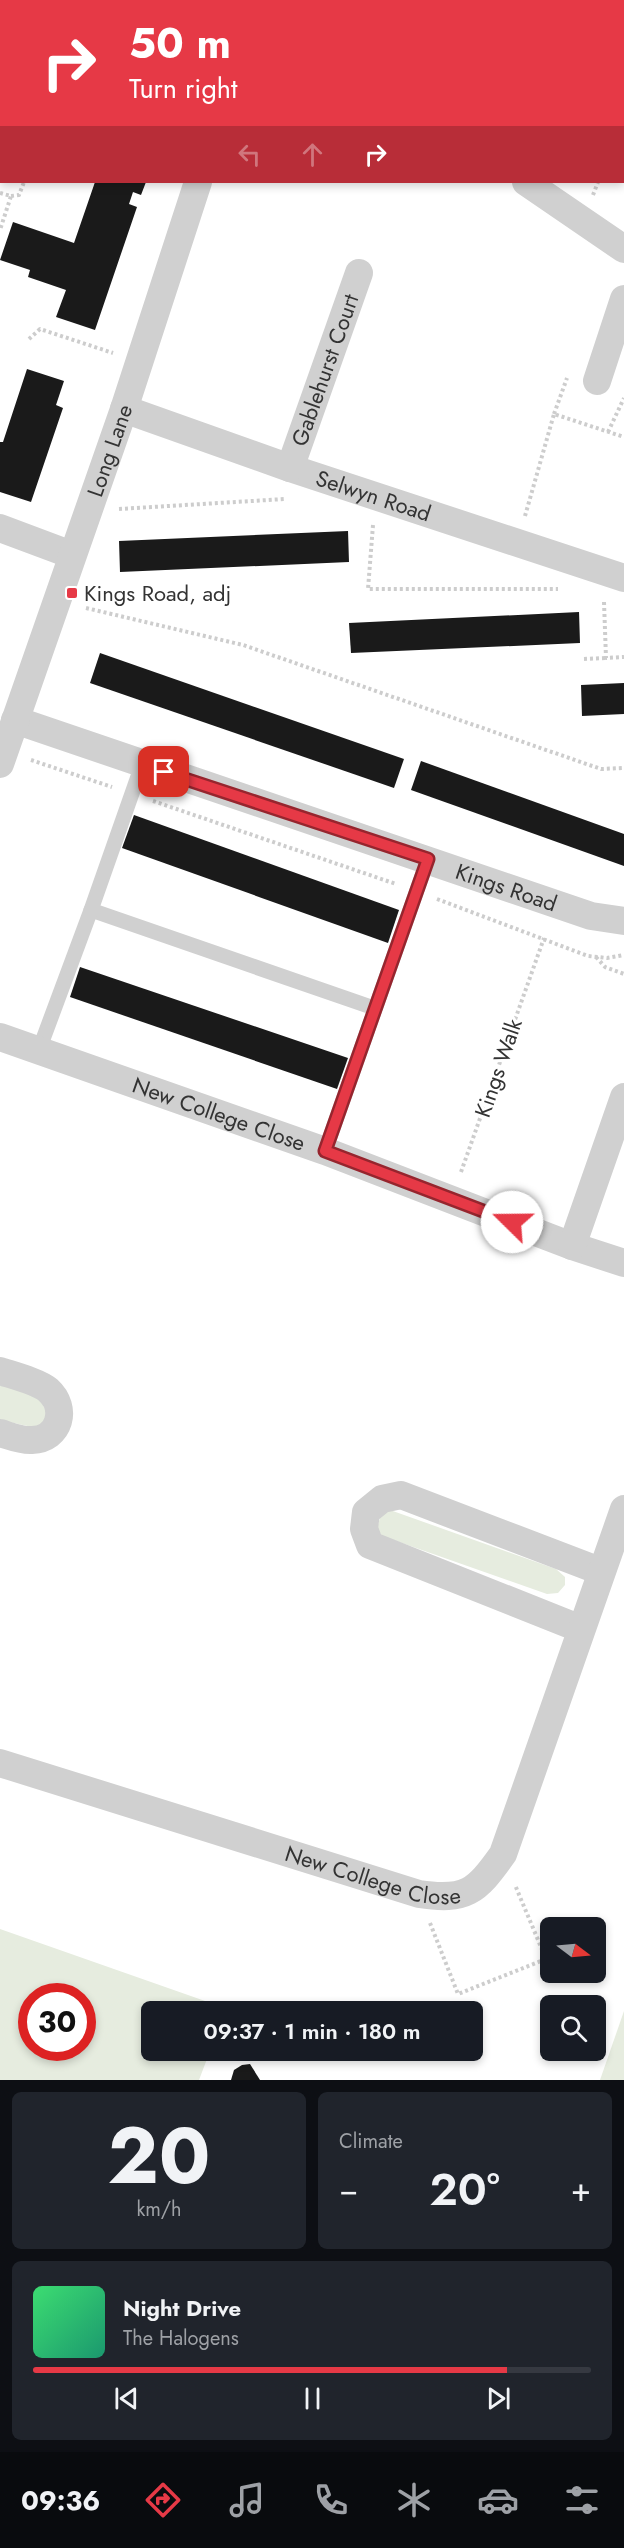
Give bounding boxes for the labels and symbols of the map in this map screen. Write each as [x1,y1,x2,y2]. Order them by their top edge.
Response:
street label: Gablehurst Court [283,289,367,450]
street label: Long Lane [79,400,140,501]
street label: Selwyn Road [312,462,435,529]
place label: Kings Road, adj [84,577,231,609]
marker: Kings Road, adj [65,586,79,600]
pin [138,746,189,797]
street label: Kings Road [451,855,561,919]
street label: Kings Walk [466,1014,530,1122]
street label: New College Close [128,1069,310,1159]
position arrow [480,1190,544,1254]
street label: New College Close [281,1837,463,1912]
north arrow [540,1917,606,1983]
speed limit sign: 30 [18,1983,96,2061]

